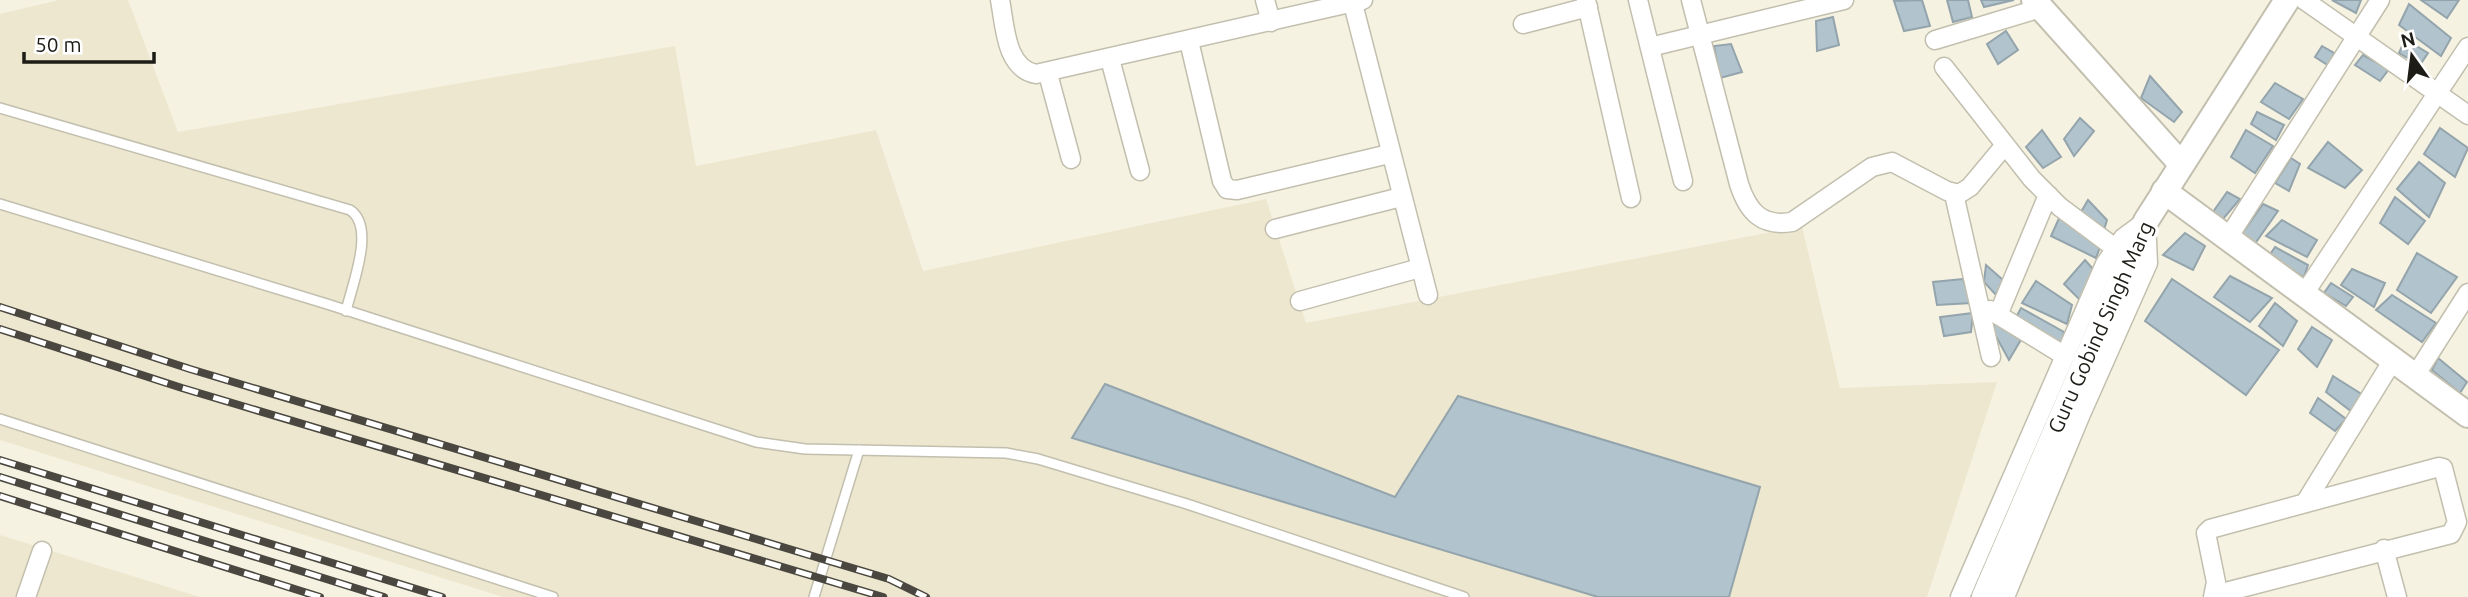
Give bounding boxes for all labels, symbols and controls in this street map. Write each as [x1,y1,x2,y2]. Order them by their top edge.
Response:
scale bar [24,21,154,65]
north arrow [2377,21,2447,91]
text: N [2398,27,2417,52]
text: 50 m [35,32,82,56]
street label: Guru Gobind Singh Marg [2042,217,2158,437]

